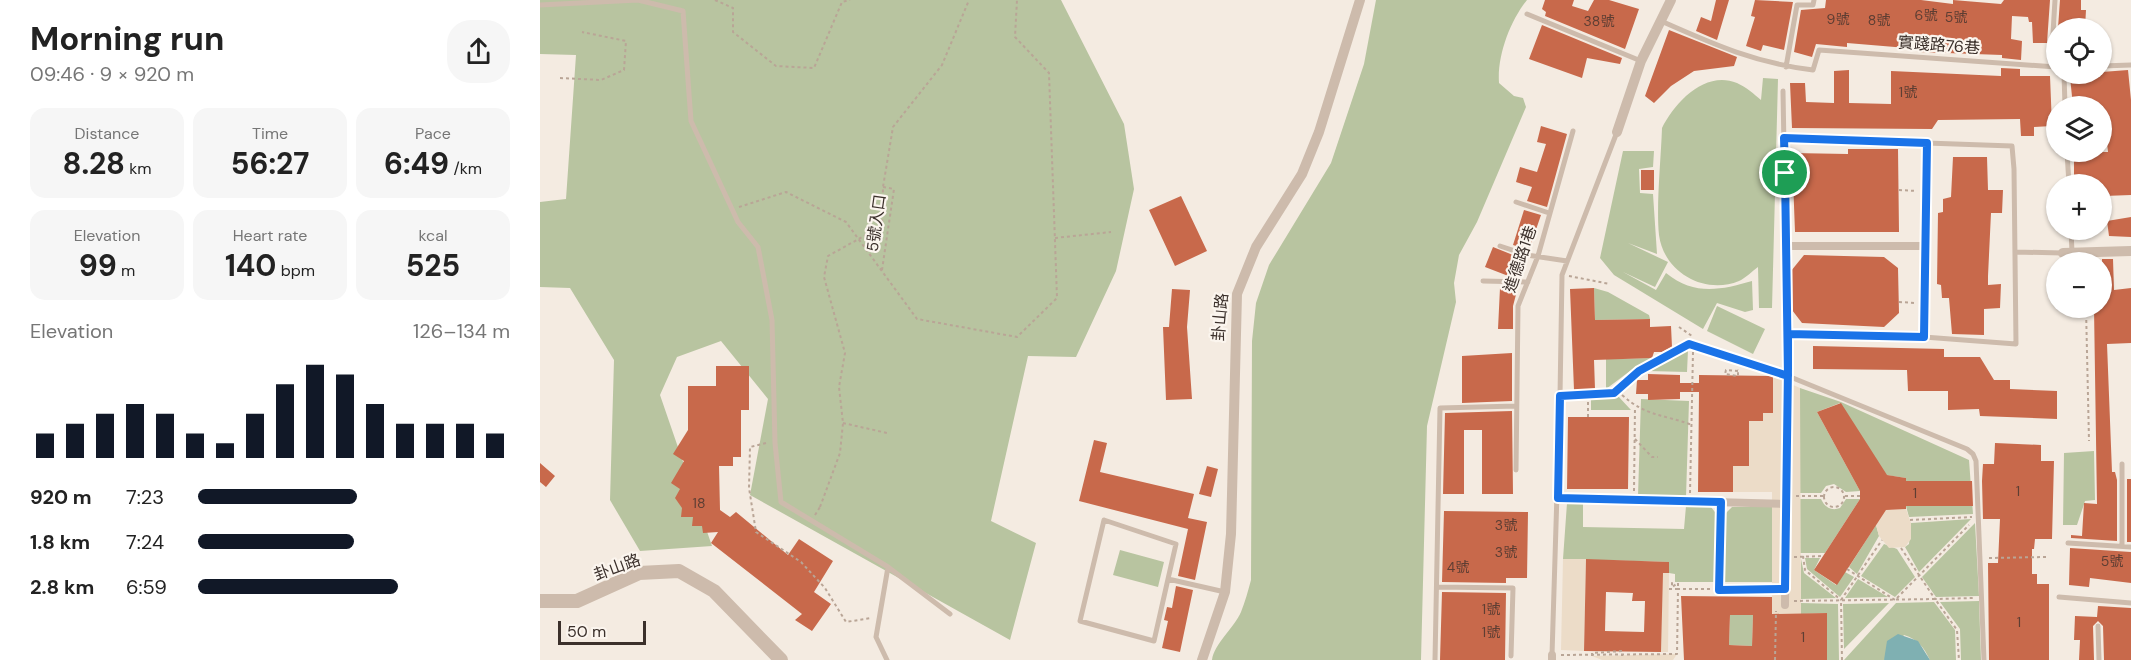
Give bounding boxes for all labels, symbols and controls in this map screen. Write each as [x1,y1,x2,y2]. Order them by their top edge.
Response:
house number: 6號 [1915,6,1937,24]
house number: 5號 [1945,8,1967,26]
house number: 9號 [1827,10,1849,28]
house number: 8號 [1868,11,1890,29]
house number: 38號 [1584,12,1614,30]
text: Morning run [30,17,224,60]
map controls [2046,18,2112,318]
button: locate [2046,18,2112,84]
button: share [447,20,510,83]
street label: 實踐路76巷 [1897,32,1981,58]
text: 09:46 · 9 × 920 m [30,61,194,87]
house number: 1號 [1899,83,1917,101]
button: layers [2046,96,2112,162]
text: Distance [75,123,139,144]
text: Time [252,123,288,144]
text: Pace [415,123,451,144]
text: 8.28 [62,144,125,183]
text: 56:27 [231,144,309,183]
text: 6:49 [384,144,449,183]
pin [1759,147,1810,198]
icon: arrive [1768,156,1801,189]
text: km [125,158,152,179]
text: /km [449,158,482,179]
button: + [2046,174,2112,240]
street label: 5號入口 [862,193,890,253]
street label: 進德路1巷 [1499,223,1541,295]
text: Elevation [74,225,140,246]
text: Heart rate [233,225,307,246]
text: kcal [419,225,447,246]
text: 99 [79,246,117,285]
text: 140 [225,246,277,285]
text: 525 [406,246,460,285]
button: − [2046,252,2112,318]
text: m [117,260,135,281]
text: bpm [277,260,315,281]
street label: 卦山路 [1207,292,1233,342]
text: Elevation [30,318,113,344]
text: 126–134 m [413,318,510,344]
house number: 1 [2016,482,2020,500]
text: 920 m [30,484,92,510]
text: 7:23 [126,484,164,510]
house number: 1 [1913,484,1917,502]
house number: 18 [693,494,705,512]
house number: 3號 [1495,516,1517,534]
text: 1.8 km [30,529,90,555]
text: 7:24 [126,529,164,555]
house number: 3號 [1495,543,1517,561]
street label: 卦山路 [591,549,643,585]
house number: 5號 [2101,552,2123,570]
house number: 4號 [1447,558,1469,576]
text: 2.8 km [30,574,94,600]
text: 6:59 [126,574,167,600]
house number: 1號 [1482,600,1500,618]
house number: 1 [2017,613,2021,631]
scale bar [558,618,646,646]
text: 50 m [567,621,606,642]
house number: 1號 [1482,623,1500,641]
house number: 1 [1801,628,1805,646]

